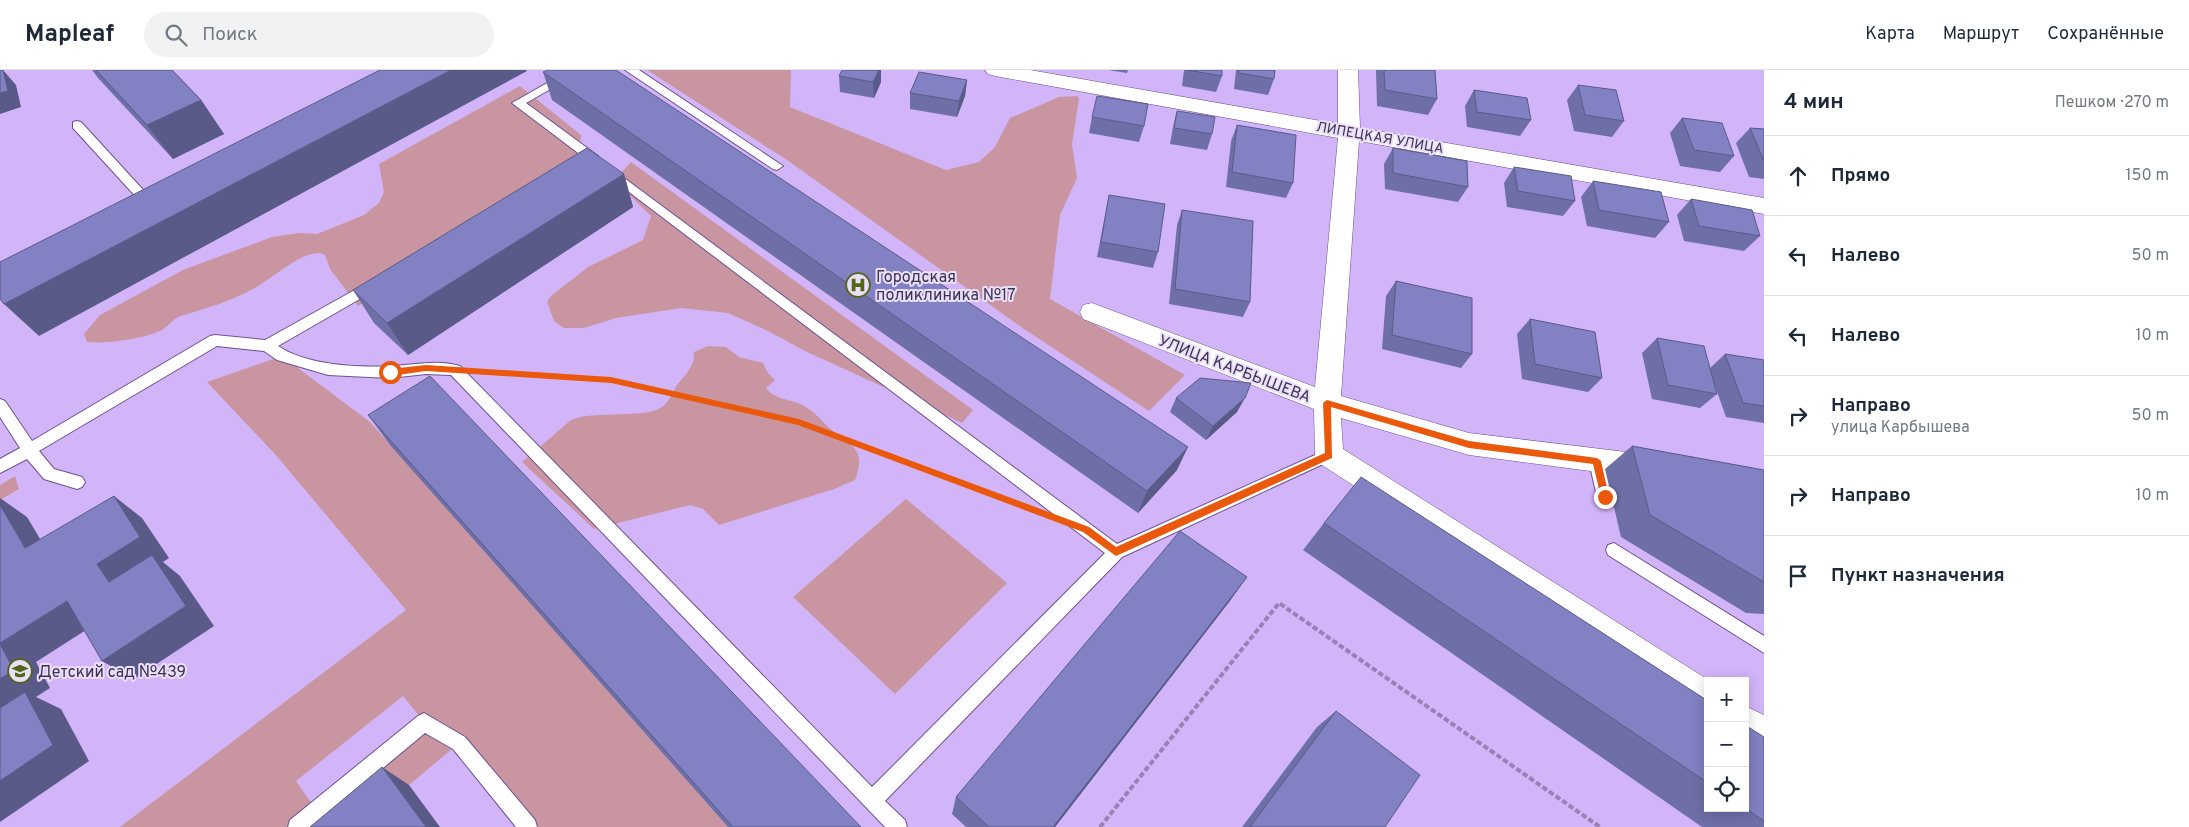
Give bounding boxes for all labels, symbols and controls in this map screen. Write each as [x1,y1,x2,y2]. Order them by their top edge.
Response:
search box [144,12,494,57]
text: Mapleaf [25,20,114,50]
icon: search [162,21,190,49]
text: Поиск [202,23,258,47]
text: Карта [1865,23,1915,46]
text: Маршрут [1943,23,2019,46]
text: Сохранённые [2047,23,2164,46]
text: 4 мин [1784,89,1844,116]
text: Пешком · 270 m [2055,93,2169,113]
street label: ЛИПЕЦКАЯ УЛИЦА [1315,119,1445,158]
icon: ahead [1784,162,1812,190]
text: Прямо [1831,164,1890,188]
text: 150 m [2126,166,2169,186]
icon: left [1784,242,1812,270]
text: Налево [1831,244,1900,268]
text: 50 m [2132,246,2169,266]
place label: Городская поликлиника №17 [876,268,1016,306]
hospital icon: Городская поликлиника №17 [845,272,871,298]
icon: left [1784,322,1812,350]
text: Налево [1831,324,1900,348]
text: 10 m [2135,326,2169,346]
street label: УЛИЦА КАРБЫШЕВА [1155,332,1314,408]
route start [379,361,402,384]
text: Направо [1831,394,1911,418]
icon: right [1784,402,1812,430]
text: 50 m [2132,406,2169,426]
text: улица Карбышева [1831,418,1970,438]
icon: right [1784,482,1812,510]
text: Направо [1831,484,1911,508]
route end [1594,486,1617,509]
text: 10 m [2135,486,2169,506]
icon: arrive [1784,562,1812,590]
text: Пункт назначения [1831,564,2005,588]
school or university icon: Детский сад №439 [7,658,33,684]
place label: Детский сад №439 [38,663,186,683]
map controls [1704,677,1749,812]
button: + [1704,677,1749,722]
button: − [1704,722,1749,767]
button: locate [1704,767,1749,812]

